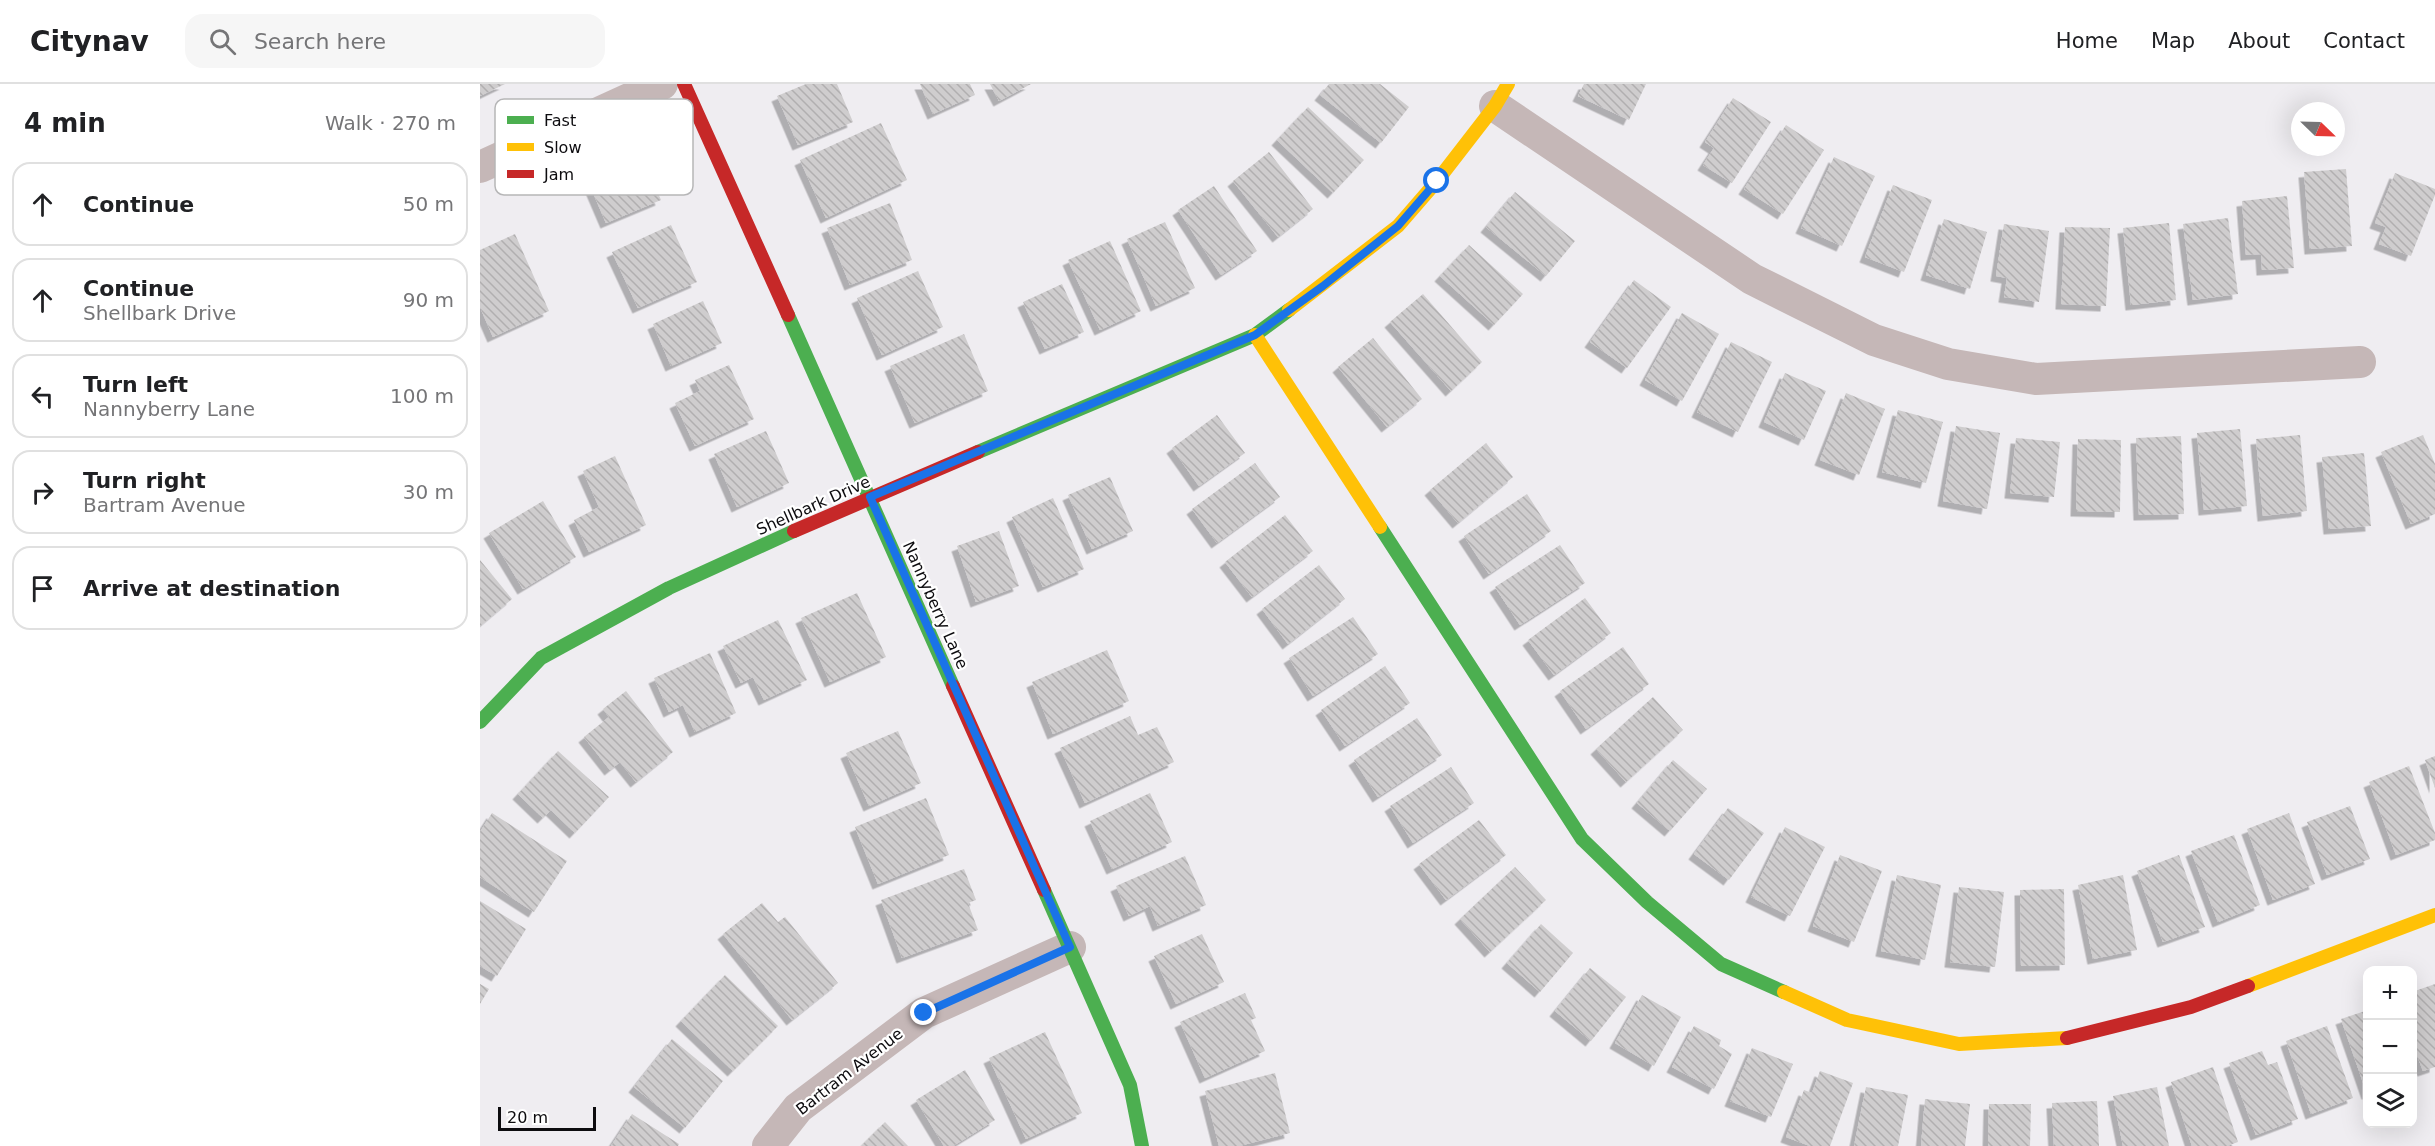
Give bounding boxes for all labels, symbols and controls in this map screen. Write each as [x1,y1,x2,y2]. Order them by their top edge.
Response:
search box [185,14,605,68]
text: Citynav [30,25,149,58]
icon: search [206,25,239,58]
text: Search here [254,29,386,54]
text: Home [2056,29,2118,53]
text: Map [2151,29,2195,53]
text: About [2228,29,2290,53]
text: Contact [2323,29,2405,53]
legend [495,99,693,195]
north arrow [2291,102,2345,156]
text: 4 min [24,108,106,138]
text: Walk · 270 m [325,111,456,135]
text: Fast [544,111,576,130]
text: Slow [544,138,581,157]
text: Jam [543,165,574,184]
route start [1423,167,1449,193]
icon: ahead [26,188,59,221]
text: Continue [83,192,194,217]
text: 50 m [403,192,454,216]
text: Continue [83,276,194,301]
icon: ahead [26,284,59,317]
text: 90 m [403,288,454,312]
text: Shellbark Drive [83,301,236,325]
text: Turn left [83,372,188,397]
icon: left [26,380,59,413]
text: 100 m [390,384,454,408]
text: Nannyberry Lane [83,397,255,421]
text: Turn right [83,468,206,493]
street label: Shellbark Drive [753,472,873,539]
icon: right [26,476,59,509]
text: 30 m [403,480,454,504]
text: Bartram Avenue [83,493,246,517]
street label: Nannyberry Lane [899,538,972,672]
icon: arrive [26,572,59,605]
text: Arrive at destination [83,576,340,601]
map controls [2363,966,2417,1128]
button: + [2363,966,2417,1020]
route end [910,999,936,1025]
button: − [2363,1020,2417,1074]
street label: Bartram Avenue [792,1024,906,1119]
button: layers [2363,1074,2417,1128]
scale bar [498,1104,596,1132]
text: 20 m [507,1108,548,1127]

